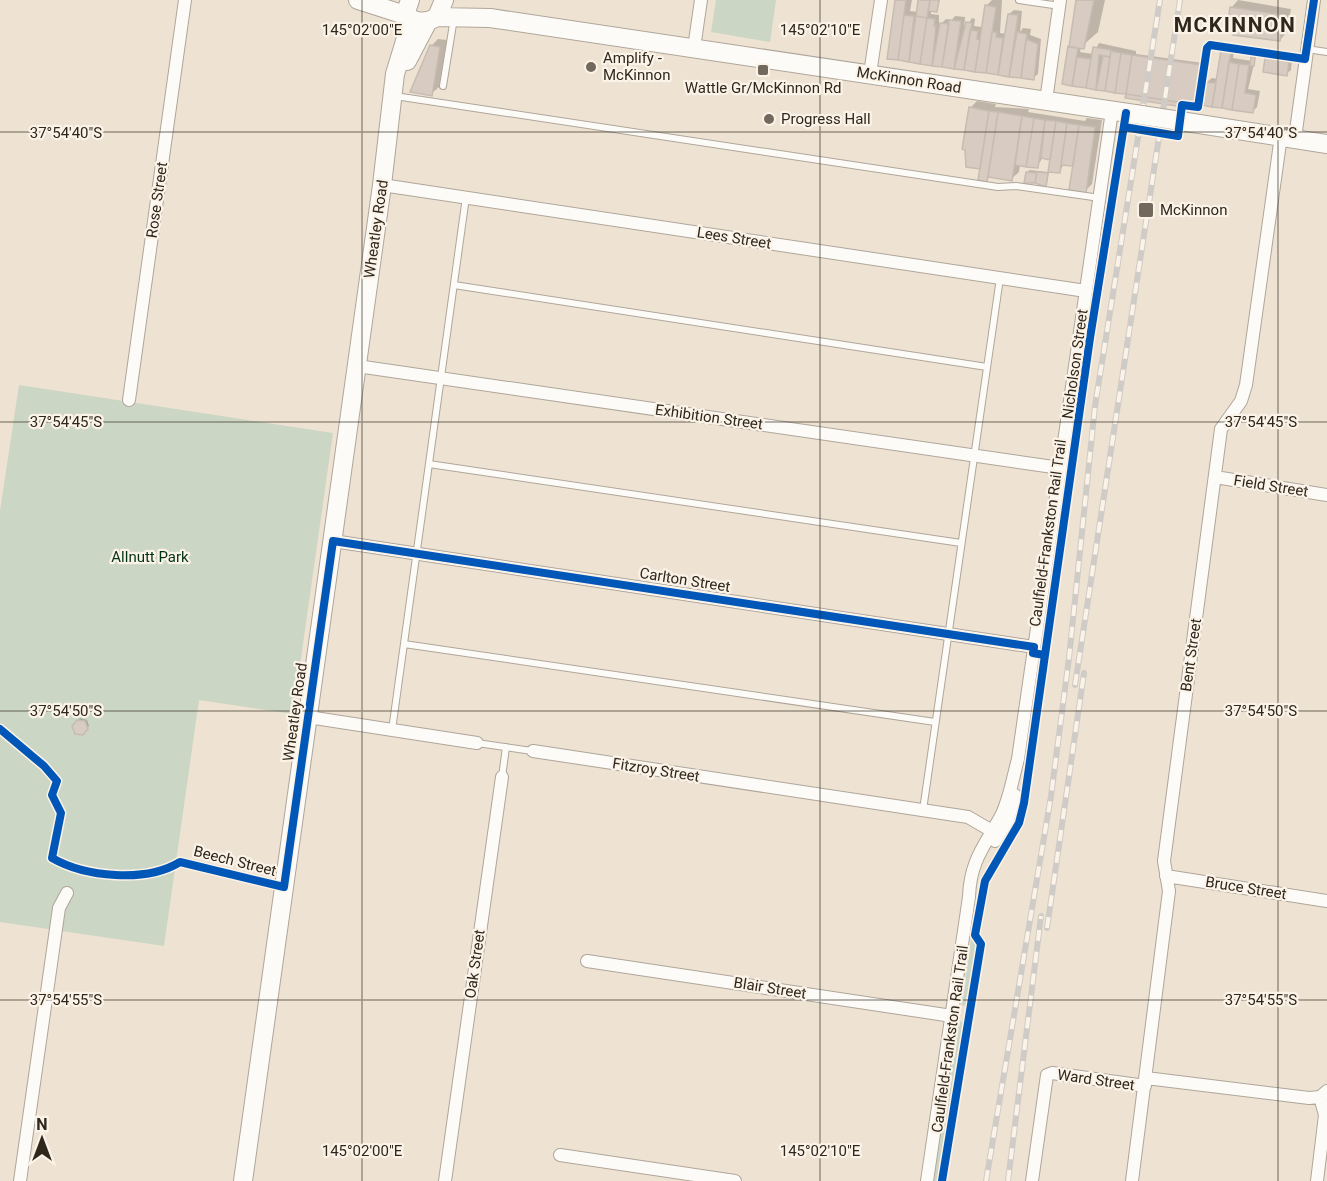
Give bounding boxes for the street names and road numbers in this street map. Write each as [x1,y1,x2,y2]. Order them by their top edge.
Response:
street label: McKinnon Road [855,63,963,97]
street label: Rose Street [143,161,171,239]
street label: Wheatley Road [360,179,392,279]
street label: Lees Street [696,223,773,253]
street label: Nicholson Street [1058,308,1092,420]
street label: Exhibition Street [654,401,764,433]
street label: Caulfield-Frankston Rail Trail [1026,438,1070,628]
street label: Field Street [1232,471,1310,501]
street label: Carlton Street [638,564,732,596]
street label: Bent Street [1177,617,1205,693]
street label: Wheatley Road [279,662,311,762]
street label: Fitzroy Street [611,754,701,786]
street label: Beech Street [192,842,278,880]
street label: Bruce Street [1204,873,1288,903]
street label: Oak Street [461,928,489,1000]
street label: Caulfield-Frankston Rail Trail [928,944,972,1134]
street label: Blair Street [732,973,808,1003]
street label: Ward Street [1056,1066,1136,1094]

